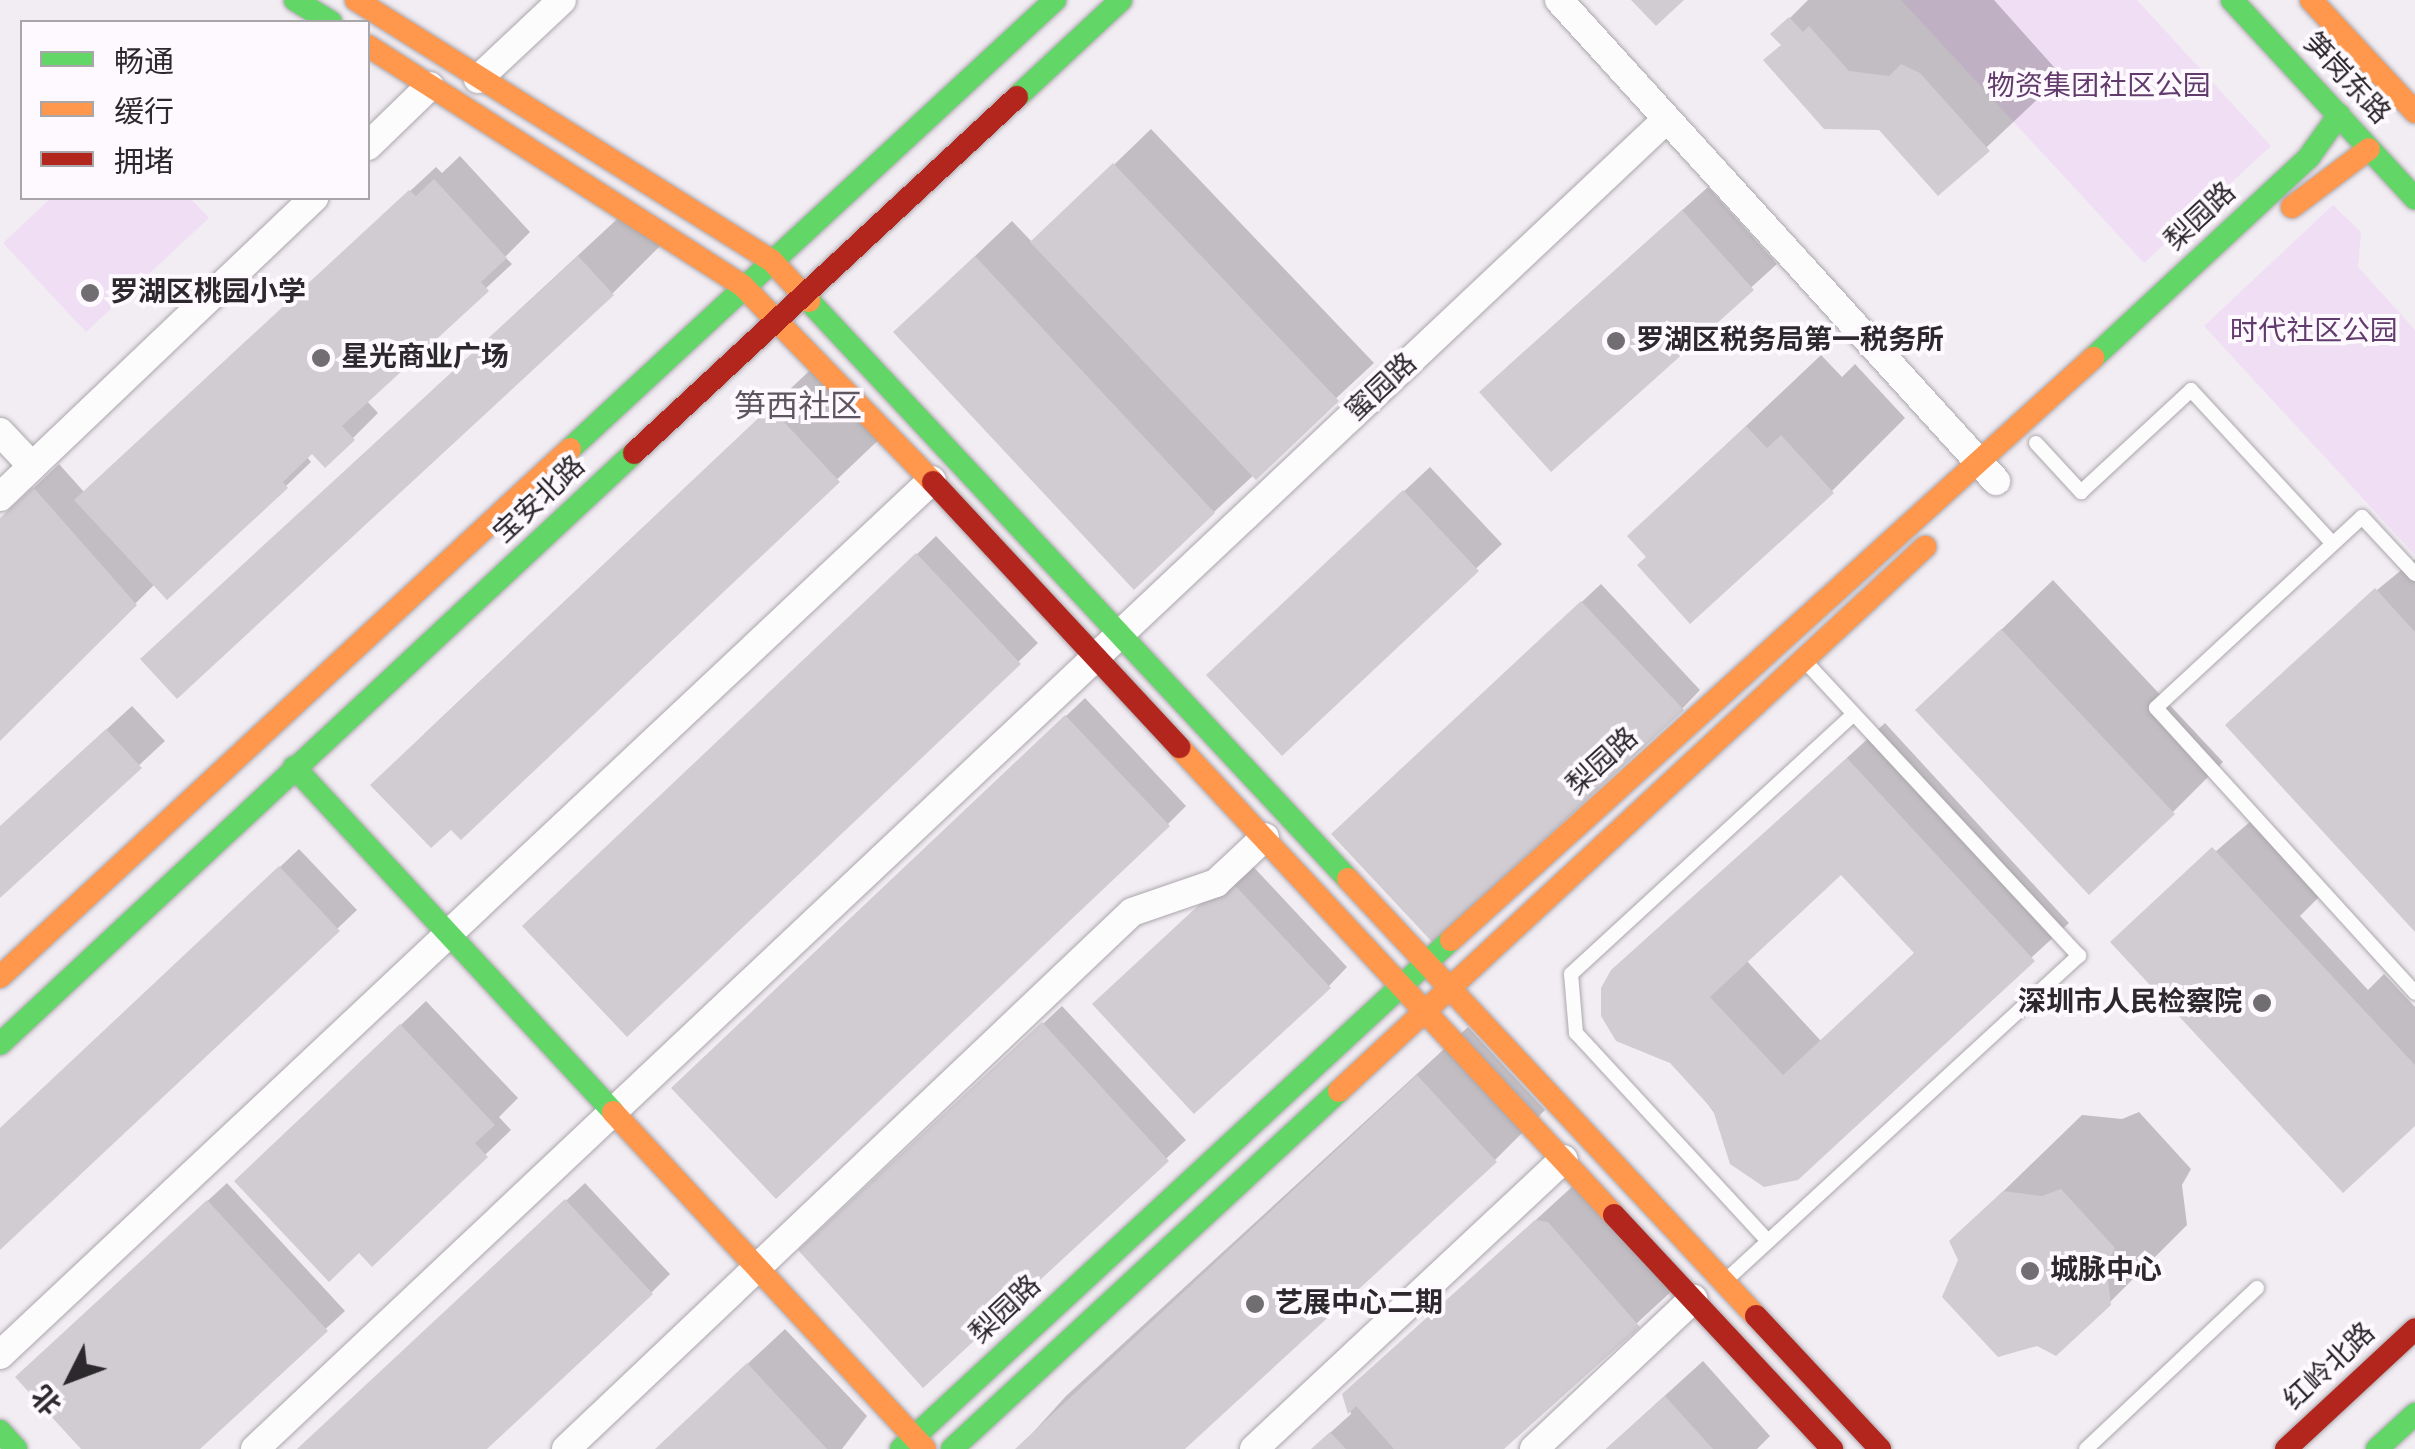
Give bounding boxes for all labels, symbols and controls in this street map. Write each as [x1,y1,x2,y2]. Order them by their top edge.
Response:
legend [20,20,370,200]
street label: 笋岗东路 [2296,27,2396,131]
text: 畅通 [114,48,174,78]
park label: 物资集团社区公园 [1987,70,2211,104]
text: 缓行 [114,98,174,128]
text: 拥堵 [114,148,174,178]
street label: 梨园路 [2159,176,2243,258]
place label: 罗湖区桃园小学 [110,276,306,310]
marker: 罗湖区桃园小学 [79,282,101,304]
park label: 时代社区公园 [2230,315,2398,349]
place label: 罗湖区税务局第一税务所 [1636,324,1944,358]
marker: 罗湖区税务局第一税务所 [1605,330,1627,352]
place label: 星光商业广场 [341,341,509,375]
marker: 星光商业广场 [310,347,332,369]
street label: 蜜园路 [1340,347,1424,429]
district label: 笋西社区 [734,388,862,426]
street label: 宝安北路 [488,450,592,550]
street label: 梨园路 [1561,721,1645,803]
place label: 深圳市人民检察院 [2018,986,2242,1020]
marker: 深圳市人民检察院 [2251,992,2273,1014]
place label: 城脉中心 [2050,1254,2162,1288]
marker: 城脉中心 [2019,1260,2041,1282]
street label: 梨园路 [964,1269,1048,1351]
place label: 艺展中心二期 [1275,1287,1443,1321]
marker: 艺展中心二期 [1244,1293,1266,1315]
street label: 红岭北路 [2278,1317,2382,1417]
north arrow [20,1329,120,1429]
text: 北 [28,1379,67,1419]

